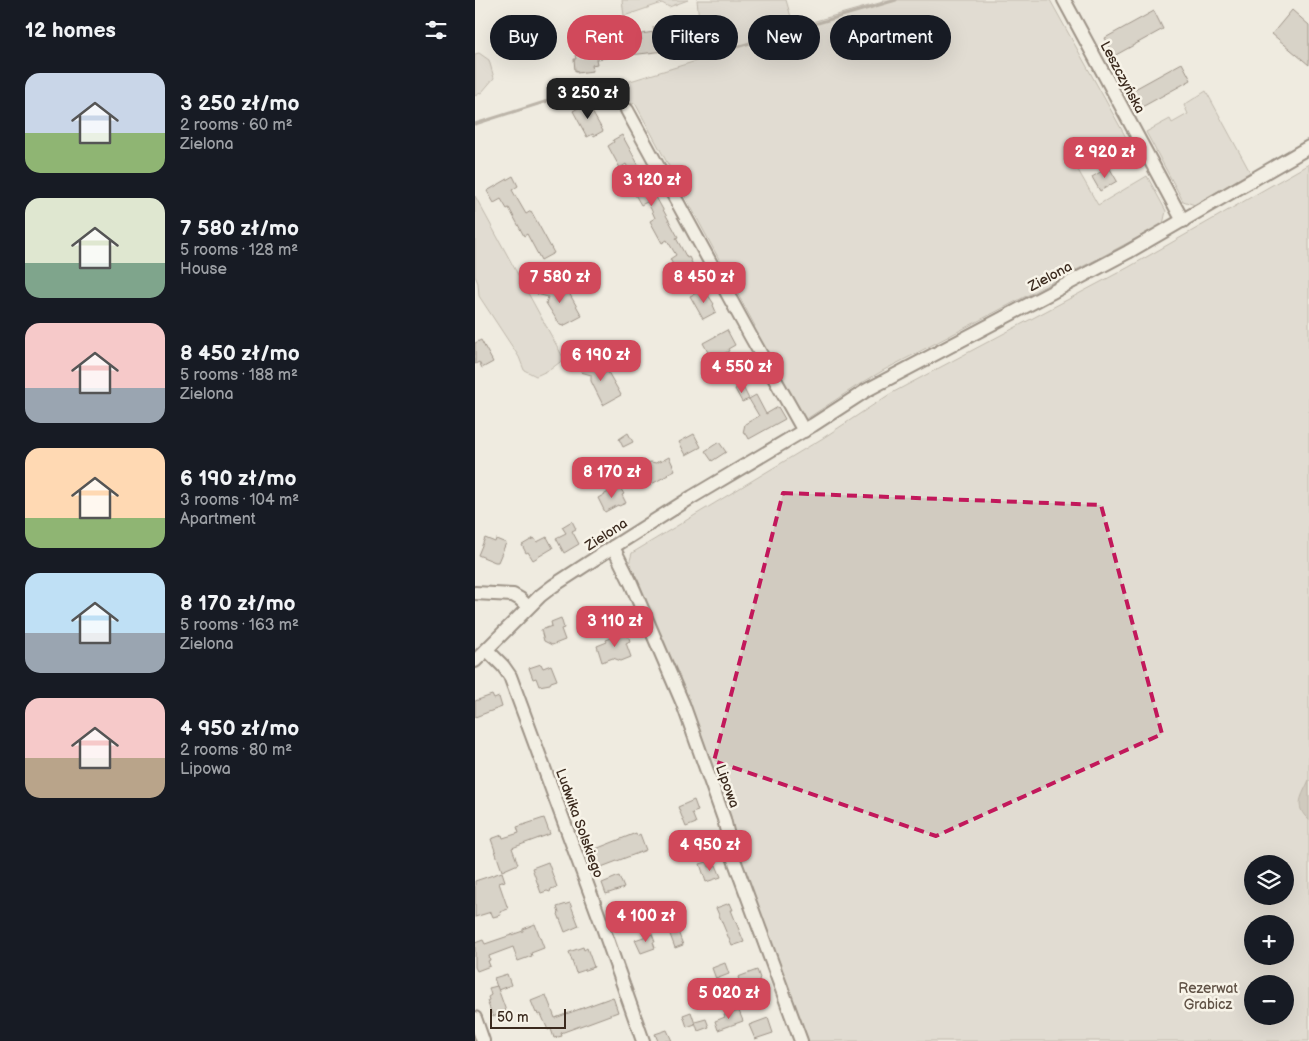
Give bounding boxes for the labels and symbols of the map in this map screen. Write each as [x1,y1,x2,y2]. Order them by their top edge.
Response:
street label: Leszczyńska [1097,38,1149,116]
pin: 3 250 zł [536,78,640,120]
pin: 2 920 zł [1053,136,1157,179]
pin: 3 120 zł [600,164,704,207]
street label: Zielona [1025,258,1075,295]
pin: 7 580 zł [508,262,612,304]
pin: 8 450 zł [652,262,756,304]
pin: 6 190 zł [549,340,653,382]
pin: 4 550 zł [690,352,794,394]
pin: 8 170 zł [560,456,664,499]
street label: Zielona [581,514,631,555]
pin: 3 110 zł [563,606,667,648]
street label: Lipowa [712,762,743,810]
street label: Ludwika Solskiego [552,766,607,880]
pin: 4 950 zł [658,830,762,872]
pin: 4 100 zł [594,900,698,943]
pin: 5 020 zł [677,978,781,1020]
park label: Rezerwat Grabicz [1178,980,1239,1013]
scale bar [490,1006,566,1029]

